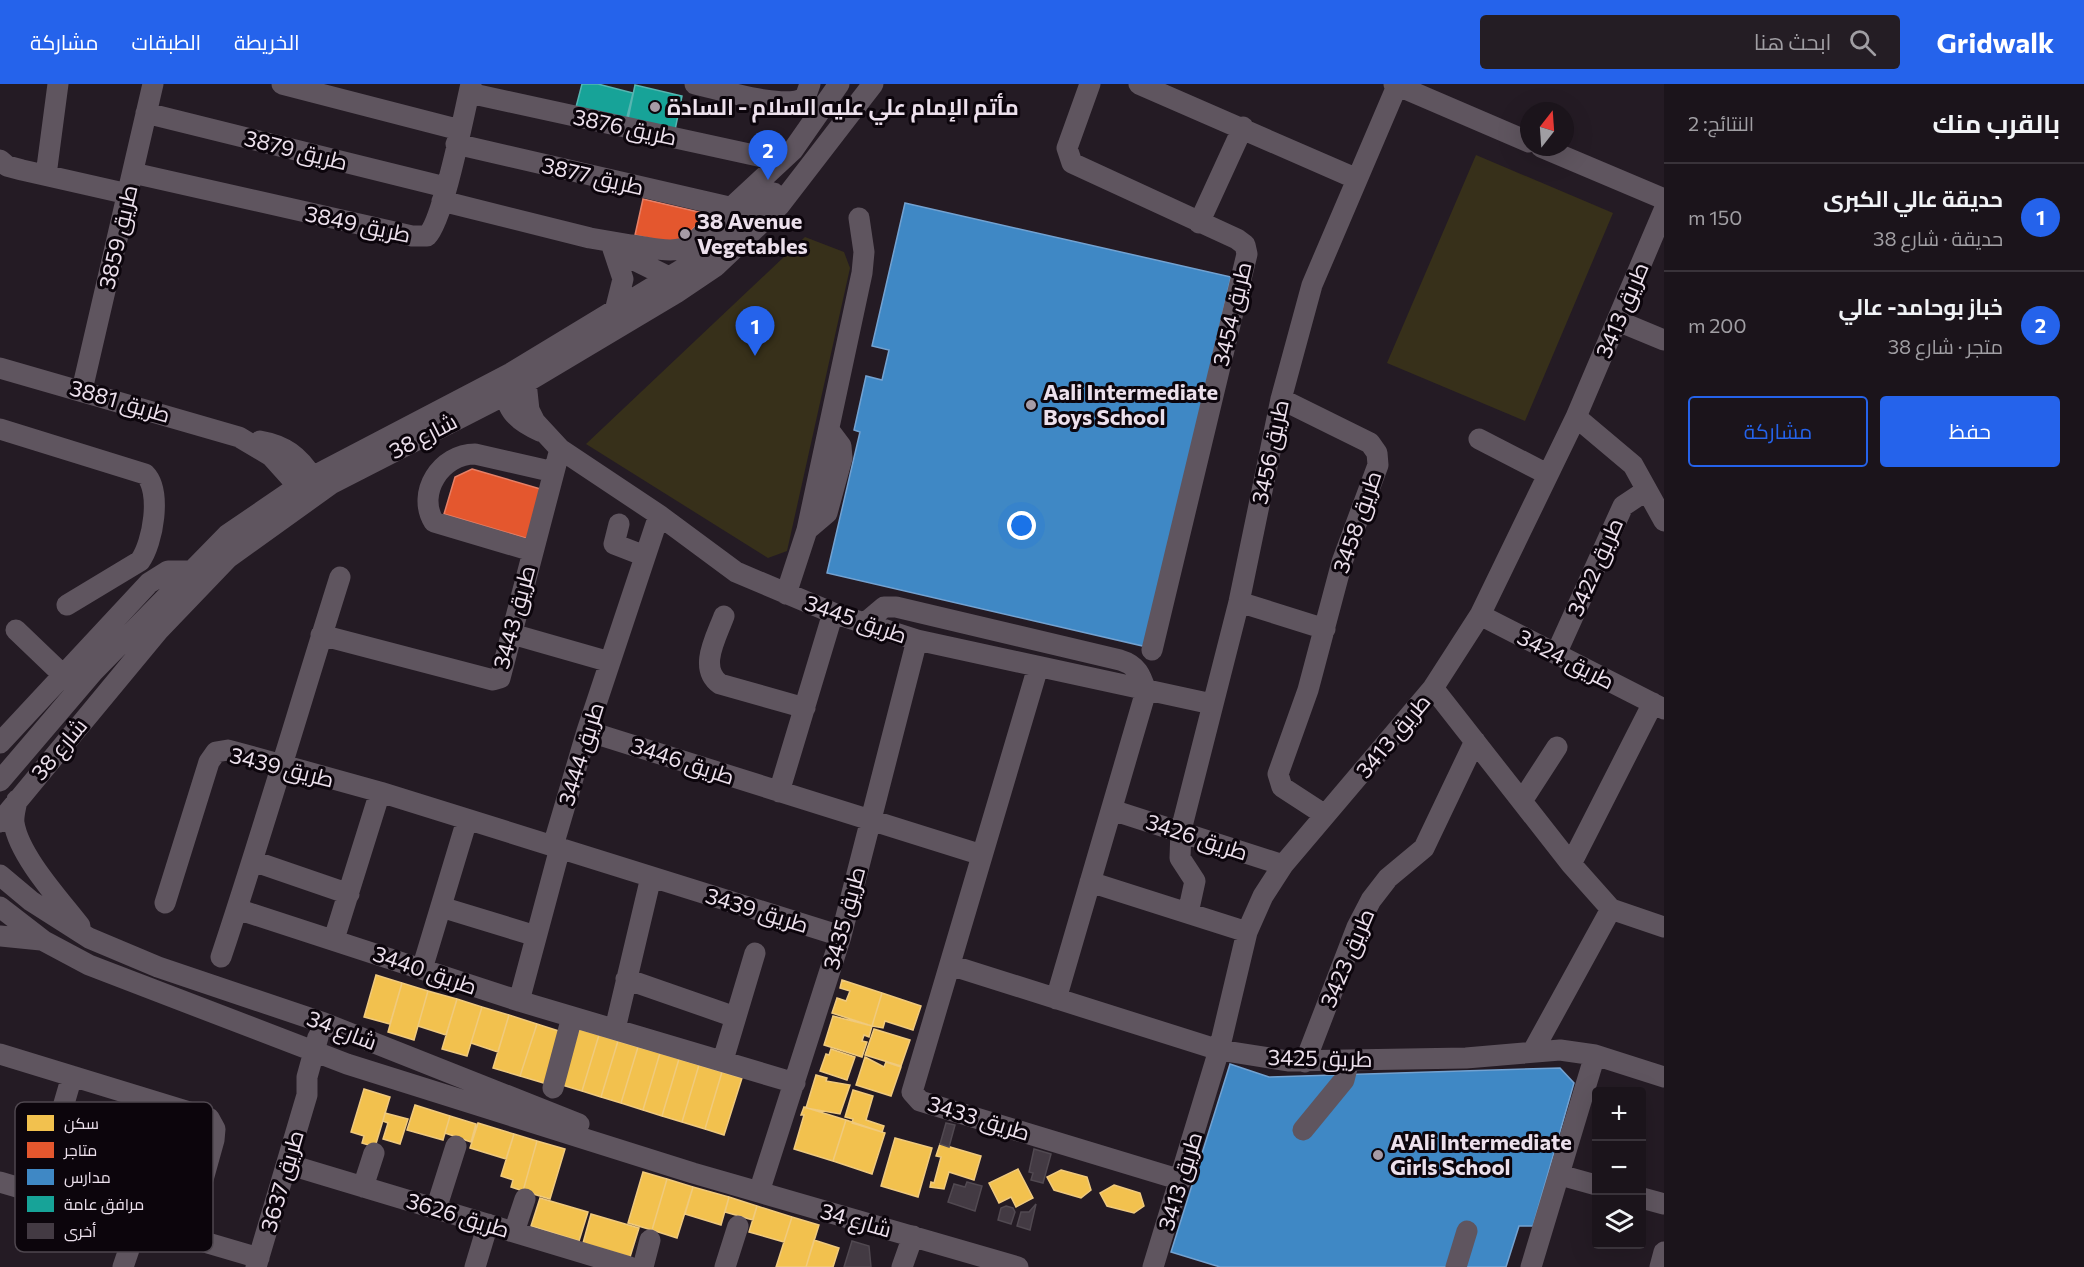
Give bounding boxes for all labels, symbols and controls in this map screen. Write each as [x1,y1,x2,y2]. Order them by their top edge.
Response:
search box [1480,15,1900,69]
text: Gridwalk [1936,25,2054,59]
icon: search [1846,26,1879,59]
text: ابحث هنا [1754,28,1831,55]
text: مشاركة [30,29,99,54]
text: الطبقات [132,29,201,54]
text: الخريطة [234,29,300,54]
place label: مأتم الإمام علي عليه السلام - السادة [667,93,1019,125]
marker: مأتم الإمام علي عليه السلام - السادة [648,100,662,114]
street label: طريق 3876 [571,102,679,152]
north arrow [1520,102,1574,156]
text: بالقرب منك [1932,107,2060,138]
text: النتائج: 2 [1688,111,1754,135]
street label: طريق 3879 [242,124,350,176]
pin: 2 [748,130,788,180]
street label: طريق 3877 [539,151,647,201]
street label: طريق 3859 [92,182,144,292]
text: حديقة عالي الكبرى [1823,185,2003,212]
street label: طريق 3849 [303,199,413,249]
text: 150 m [1688,205,1742,229]
text: 1 [2036,205,2045,229]
place label: 38 Avenue Vegetables [697,207,808,259]
text: حديقة · شارع 38 [1873,226,2003,250]
marker: 38 Avenue Vegetables [678,227,692,241]
street label: طريق 3413 [1589,258,1655,362]
street label: طريق 3454 [1206,259,1258,369]
text: خباز بوحامد- عالي [1839,293,2003,320]
pin: 1 [736,306,774,356]
text: 200 m [1688,313,1746,337]
text: 2 [2035,313,2046,337]
text: متجر · شارع 38 [1888,334,2003,358]
street label: طريق 3881 [67,373,173,429]
place label: Aali Intermediate Boys School [1043,378,1218,430]
button: مشاركة [1688,396,1868,467]
button: حفظ [1880,396,2060,467]
street label: طريق 3456 [1245,397,1295,507]
marker: Aali Intermediate Boys School [1024,398,1038,412]
street label: شارع 38 [384,407,462,466]
street label: طريق 3458 [1326,467,1388,577]
your location [1007,511,1036,540]
street label: طريق 3422 [1561,514,1629,620]
street label: طريق 3443 [487,562,541,672]
street label: طريق 3445 [801,588,911,650]
street label: طريق 3424 [1513,623,1619,695]
street label: طريق 3413 [1350,688,1436,784]
street label: طريق 3444 [552,699,610,809]
street label: شارع 38 [25,712,94,787]
street label: طريق 3446 [628,731,738,791]
street label: طريق 3439 [227,741,337,793]
street label: طريق 3426 [1143,807,1251,867]
street label: طريق 3435 [817,863,871,973]
street label: طريق 3439 [702,881,812,939]
street label: طريق 3423 [1314,904,1380,1012]
street label: طريق 3440 [369,939,481,1001]
street label: شارع 34 [303,1004,381,1057]
street label: طريق 3425 [1267,1043,1373,1073]
map controls [1592,1087,1646,1249]
button: + [1592,1087,1646,1141]
street label: طريق 3433 [925,1089,1033,1147]
legend [15,1102,213,1252]
text: سكن [64,1113,99,1134]
street label: طريق 3637 [254,1127,310,1235]
street label: طريق 3413 [1152,1128,1208,1234]
place label: A'Ali Intermediate Girls School [1390,1128,1572,1180]
text: متاجر [63,1140,97,1160]
button: − [1592,1141,1646,1195]
marker: A'Ali Intermediate Girls School [1371,1148,1385,1162]
text: مدارس [64,1167,111,1188]
street label: طريق 3626 [403,1186,513,1244]
text: مرافق عامة [64,1194,144,1215]
button: layers [1592,1195,1646,1249]
street label: شارع 34 [817,1197,895,1244]
text: أخرى [64,1221,96,1242]

